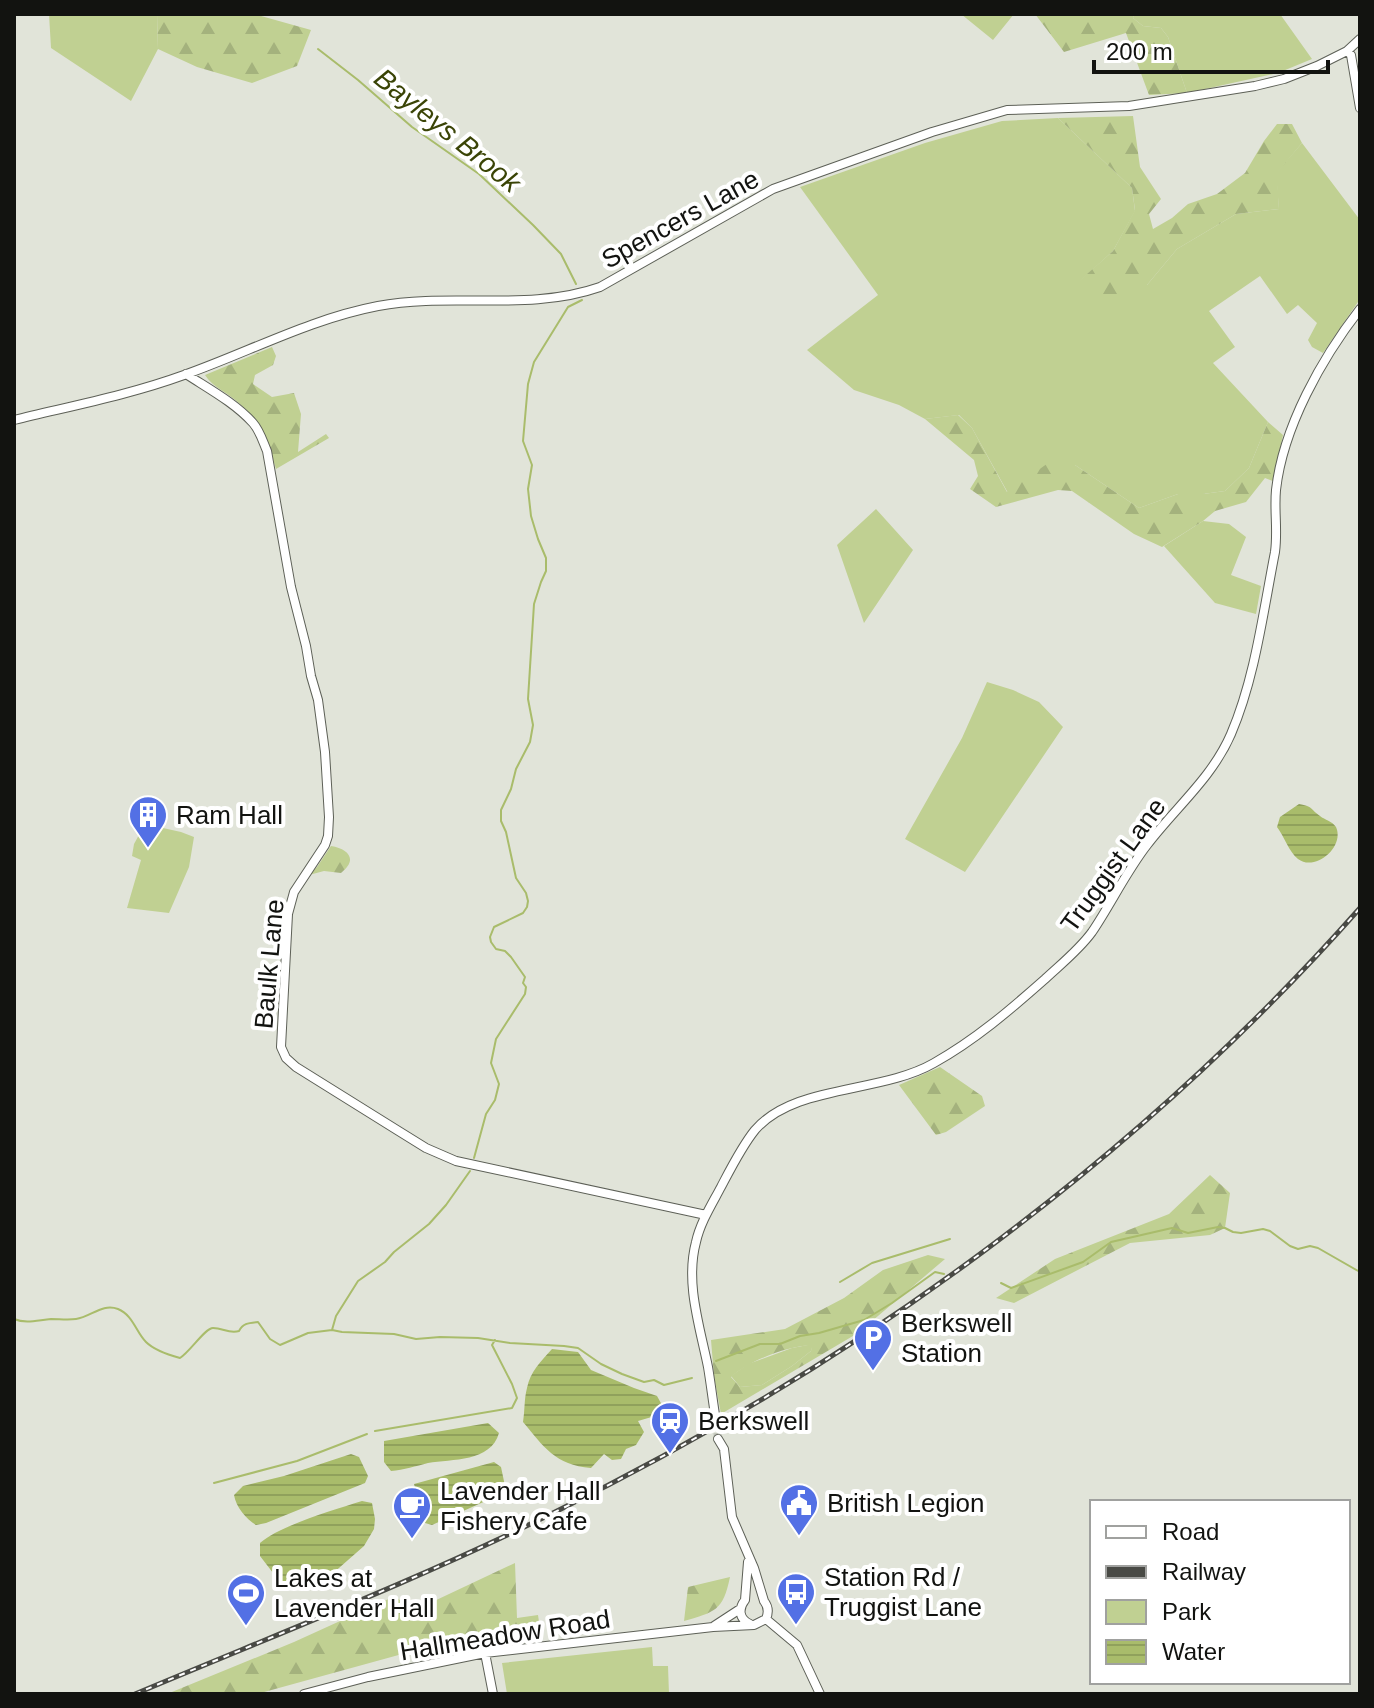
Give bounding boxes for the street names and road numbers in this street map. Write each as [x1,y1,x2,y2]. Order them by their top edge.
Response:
street label: Spencers Lane [596,163,764,275]
street label: Truggist Lane [1054,792,1172,938]
street label: Baulk Lane [248,898,290,1030]
street label: Hallmeadow Road [398,1604,612,1666]

